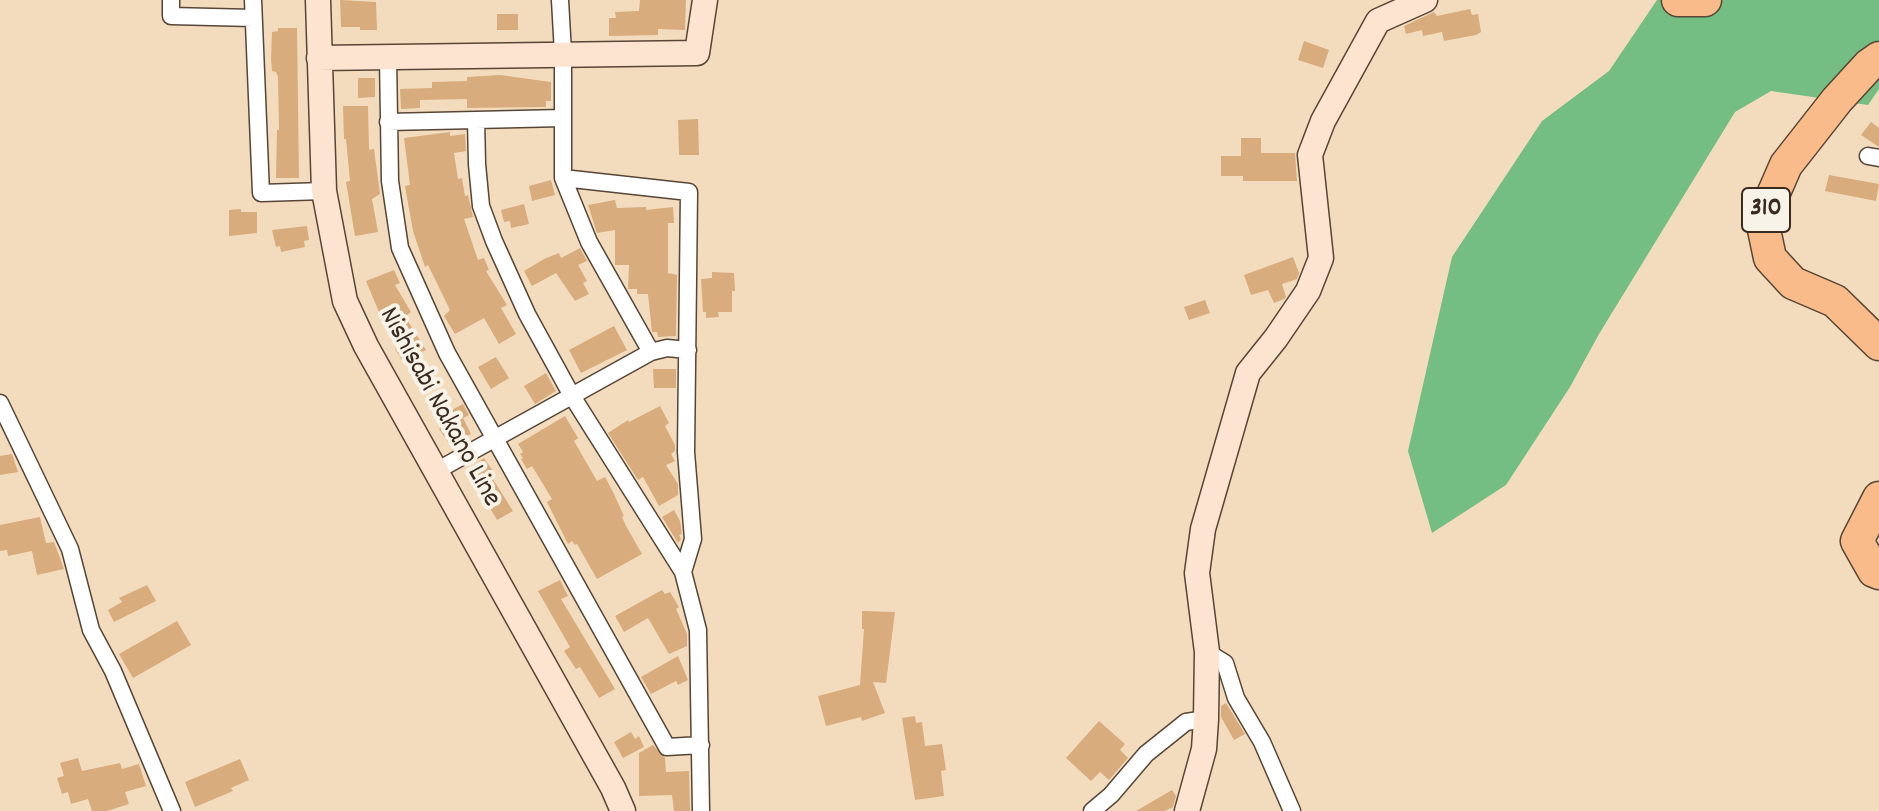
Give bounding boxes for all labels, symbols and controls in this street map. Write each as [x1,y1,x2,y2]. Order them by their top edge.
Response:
road number: 310 [1742,188,1790,232]
street label: Nishisabi Nakano Line [369,303,507,513]

